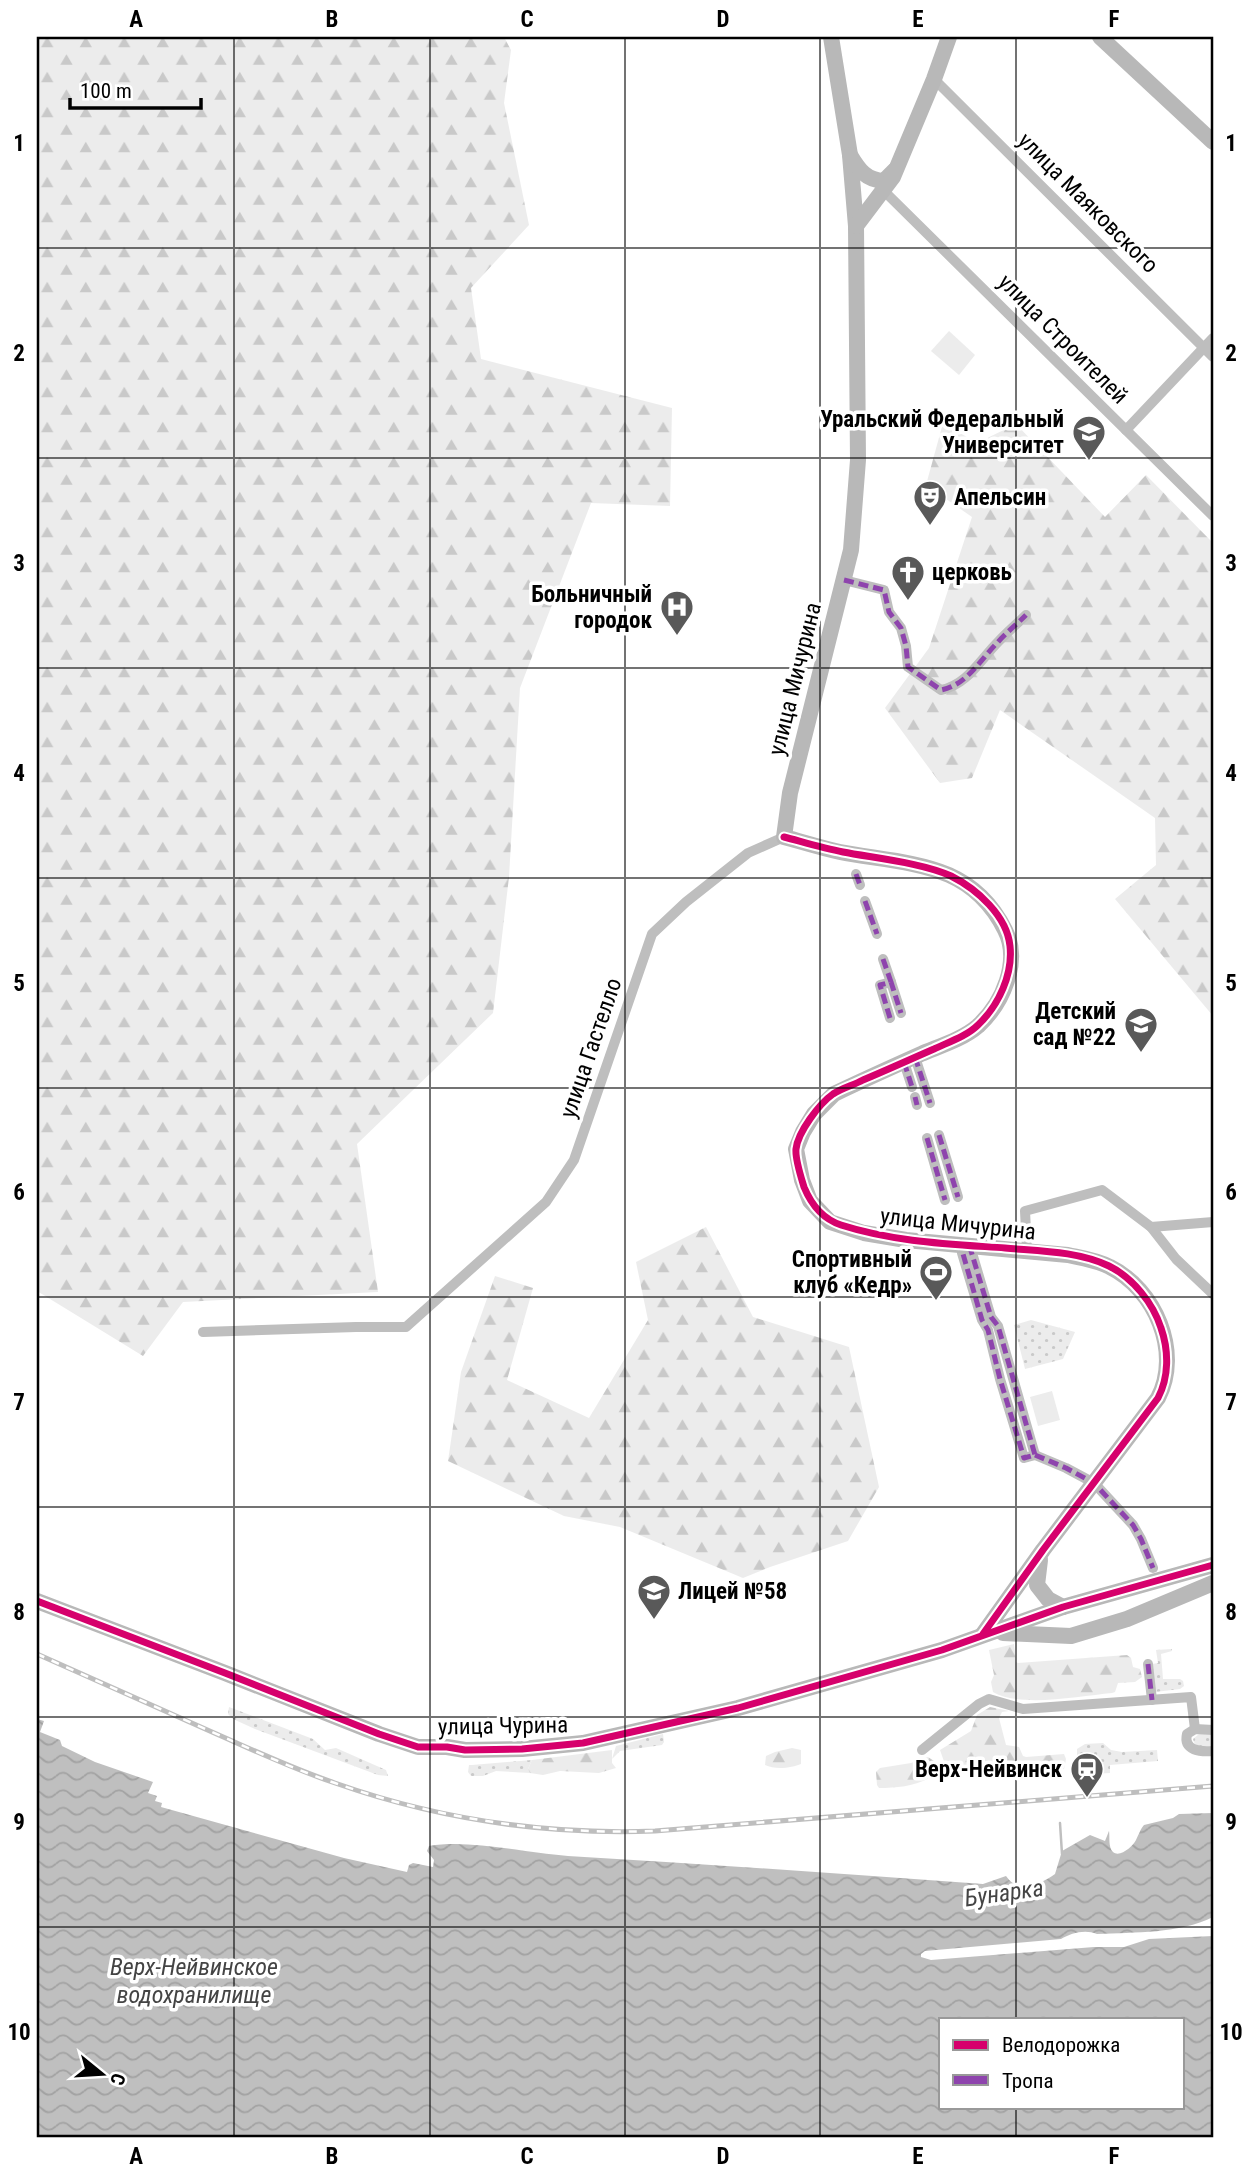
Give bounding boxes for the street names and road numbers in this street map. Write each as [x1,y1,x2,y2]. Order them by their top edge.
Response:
street label: улица Маяковского [1012,127,1164,279]
street label: улица Строителей [993,269,1133,409]
street label: улица Мичурина [763,600,827,758]
street label: улица Гастелло [554,975,628,1121]
street label: улица Мичурина [879,1202,1037,1246]
street label: улица Чурина [438,1711,568,1741]

